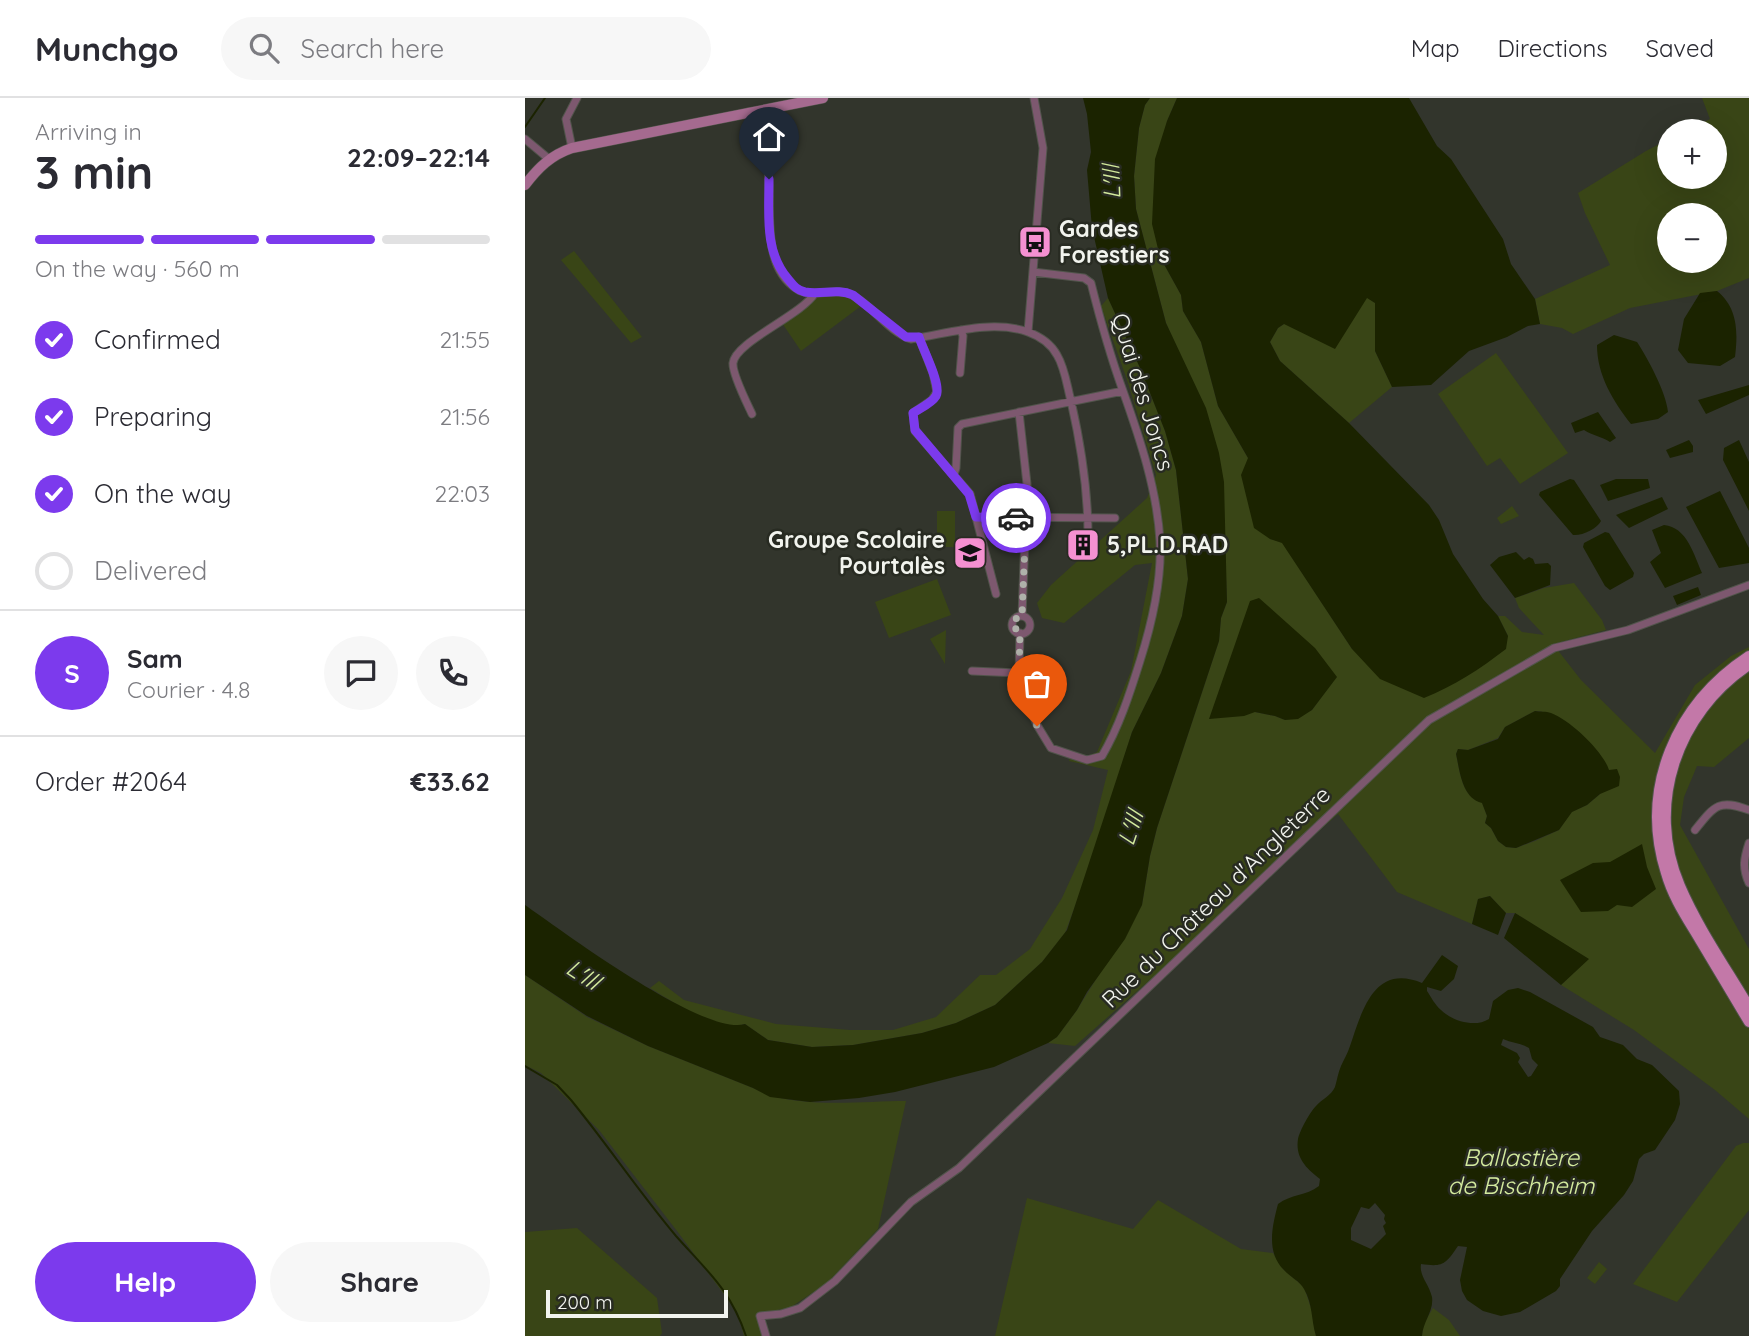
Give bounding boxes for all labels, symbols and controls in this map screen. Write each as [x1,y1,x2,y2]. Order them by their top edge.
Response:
search box [221,17,711,80]
text: Munchgo [35,28,179,69]
icon: search [245,29,283,67]
text: Search here [301,32,444,65]
text: Map [1411,33,1460,63]
text: Directions [1498,33,1608,63]
text: Saved [1646,33,1714,63]
pin [739,107,799,179]
text: Arriving in [35,117,142,146]
icon: home [750,118,788,156]
map controls [1657,119,1727,273]
button: + [1657,119,1727,189]
text: 22:09–22:14 [347,141,490,174]
text: 3 min [35,143,153,201]
water label: L'Ill [1095,162,1127,200]
button: − [1657,203,1727,273]
place label: Gardes Forestiers [1059,214,1170,269]
bus stop icon: Gardes Forestiers [1016,223,1054,261]
text: On the way · 560 m [35,254,240,283]
street label: Quai des Joncs [1106,310,1181,474]
icon: check [35,321,73,359]
text: Confirmed [94,323,221,356]
text: 21:55 [439,325,490,354]
icon: check [35,398,73,436]
text: Preparing [94,400,212,433]
text: 21:56 [440,402,490,431]
icon: check [35,475,73,513]
text: On the way [94,477,232,510]
text: 22:03 [434,479,490,508]
courier [981,483,1051,553]
icon: car [997,499,1035,537]
place label: Groupe Scolaire Pourtalès [768,525,945,580]
building icon: 5,PL.D.RAD [1064,526,1102,564]
place label: 5,PL.D.RAD [1107,530,1228,559]
school or university icon: Groupe Scolaire Pourtalès [951,534,989,572]
text: Delivered [94,554,207,587]
button: chat [324,636,398,710]
button: phone [416,636,490,710]
text: Sam [127,642,183,675]
pin [1007,654,1067,726]
text: S [64,657,80,690]
icon: bag [1018,665,1056,703]
text: Courier · 4.8 [127,675,250,704]
text: Order #2064 [35,765,187,798]
text: €33.62 [410,765,490,798]
street label: Rue du Château d'Angleterre [1095,780,1336,1014]
water label: L'Ill [1110,804,1151,849]
water label: L'Ill [561,952,608,997]
water label: Ballastière de Bischheim [1448,1142,1596,1200]
button: Help [35,1242,256,1322]
button: Share [270,1242,490,1322]
scale bar [546,1287,728,1319]
text: 200 m [557,1290,613,1314]

